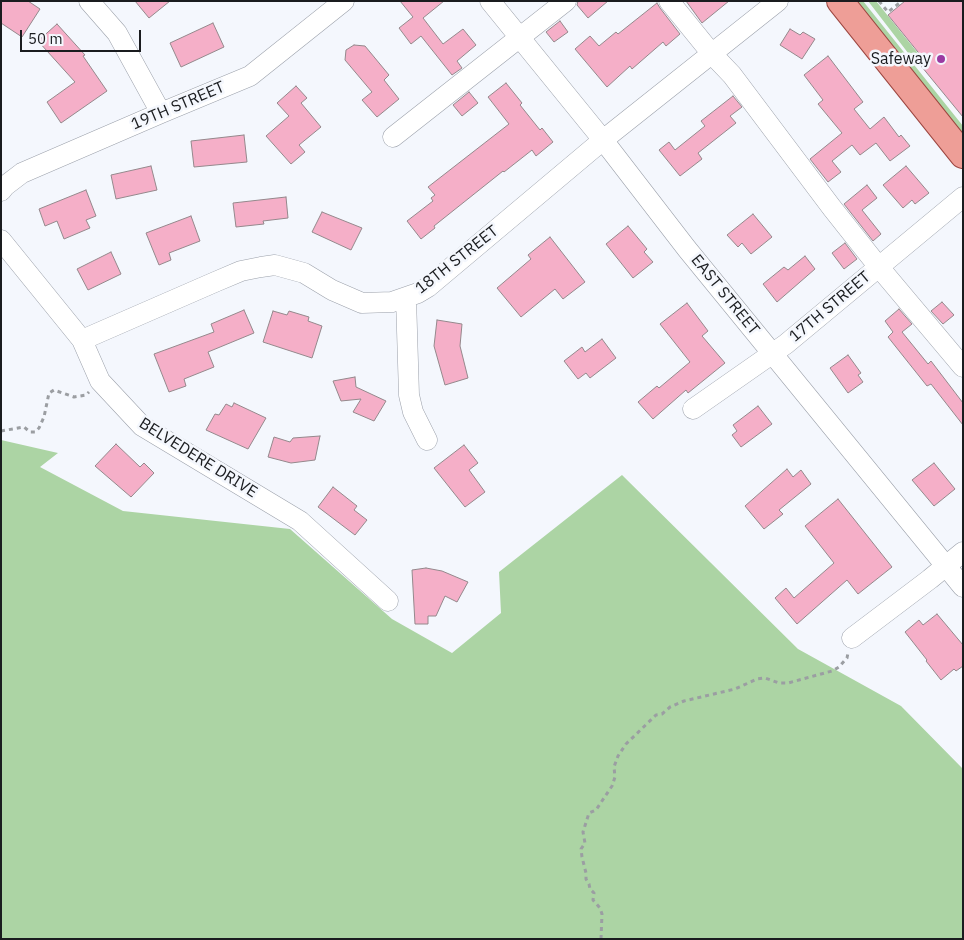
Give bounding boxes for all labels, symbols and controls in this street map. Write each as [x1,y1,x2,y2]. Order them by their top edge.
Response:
scale bar [22,20,144,52]
text: 50 m [28,29,63,48]
place label: Safeway [871,49,931,69]
marker: Safeway [935,53,947,65]
street label: 19TH STREET [128,78,228,134]
street label: 18TH STREET [412,222,502,298]
street label: EAST STREET [687,251,763,339]
street label: 17TH STREET [786,268,874,346]
street label: BELVEDERE DRIVE [135,414,261,502]

